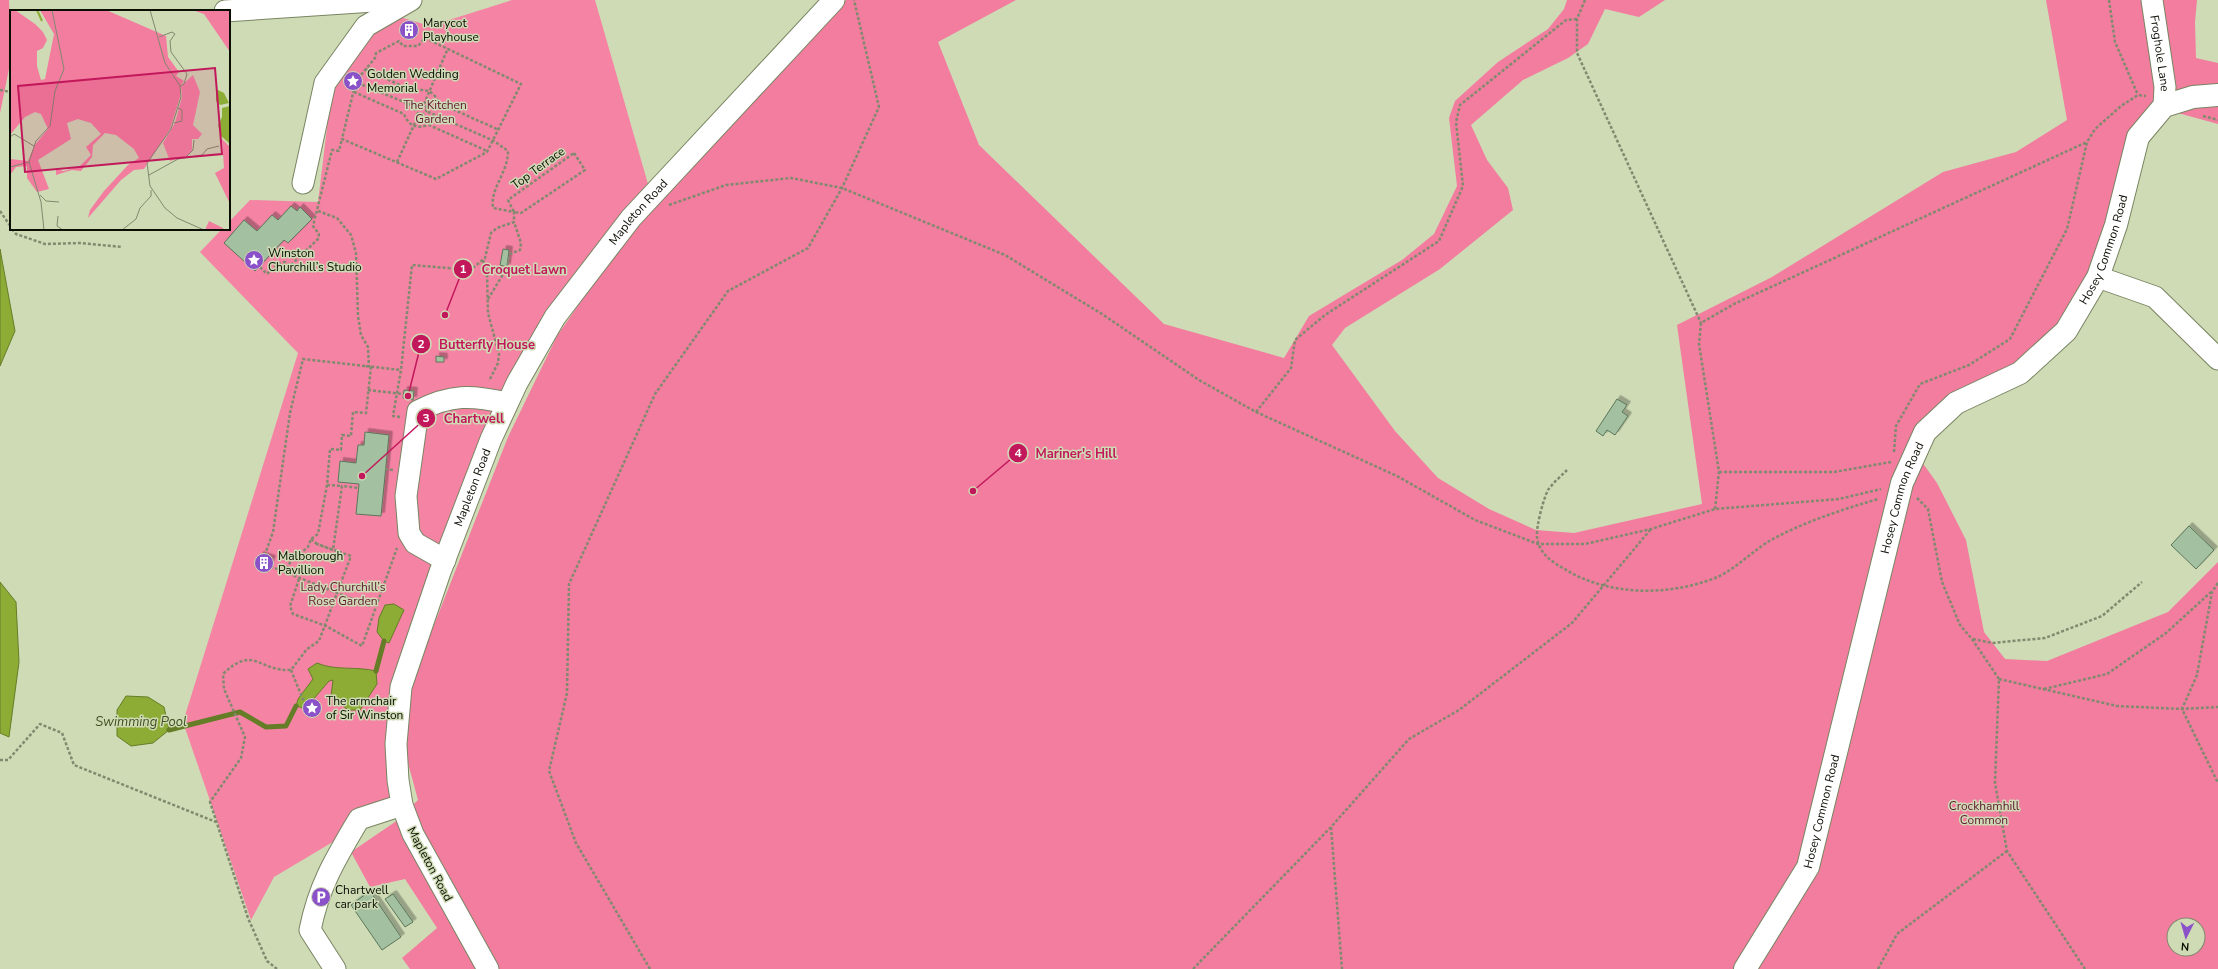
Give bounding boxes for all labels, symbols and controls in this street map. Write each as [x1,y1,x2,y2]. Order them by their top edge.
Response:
inset map [10,10,230,230]
street label: Froghole Lane [2146,14,2173,92]
place label: Marycot Playhouse [423,15,479,45]
building icon: Marycot Playhouse [398,19,420,41]
place label: Golden Wedding Memorial [367,66,459,96]
place icon: Golden Wedding Memorial [342,70,364,92]
park label: The Kitchen Garden [403,97,467,127]
street label: Top Terrace [508,143,568,193]
street label: Mapleton Road [605,176,671,248]
street label: Hosey Common Road [2075,193,2131,307]
place label: Winston Churchill’s Studio [268,245,362,275]
place icon: Winston Churchill’s Studio [243,249,265,271]
callout: Croquet Lawn [453,257,575,282]
text: 1 [459,261,467,277]
text: Croquet Lawn [481,261,567,279]
callout: Butterfly House [411,332,543,357]
text: 2 [417,336,425,352]
text: Butterfly House [439,336,535,354]
callout: Chartwell [416,406,512,431]
text: 3 [422,410,430,426]
text: Chartwell [444,410,505,428]
street label: Hosey Common Road [1877,440,1927,555]
callout: Mariner's Hill [1008,441,1125,466]
text: 4 [1014,445,1022,461]
text: Mariner's Hill [1035,445,1117,463]
street label: Mapleton Road [450,446,495,529]
place label: Malborough Pavillion [278,548,343,578]
building icon: Malborough Pavillion [253,552,275,574]
park label: Lady Churchill’s Rose Garden [301,579,386,609]
place label: The armchair of Sir Winston [326,693,403,723]
place icon: The armchair of Sir Winston [301,697,323,719]
water label: Swimming Pool [95,713,187,731]
street label: Hosey Common Road [1800,753,1843,870]
park label: Crockhamhill Common [1949,798,2020,828]
street label: Mapleton Road [404,824,456,904]
place label: Chartwell car park [335,882,389,912]
parking icon: Chartwell car park [310,886,332,908]
north arrow [2166,917,2206,957]
text: N [2180,939,2190,954]

